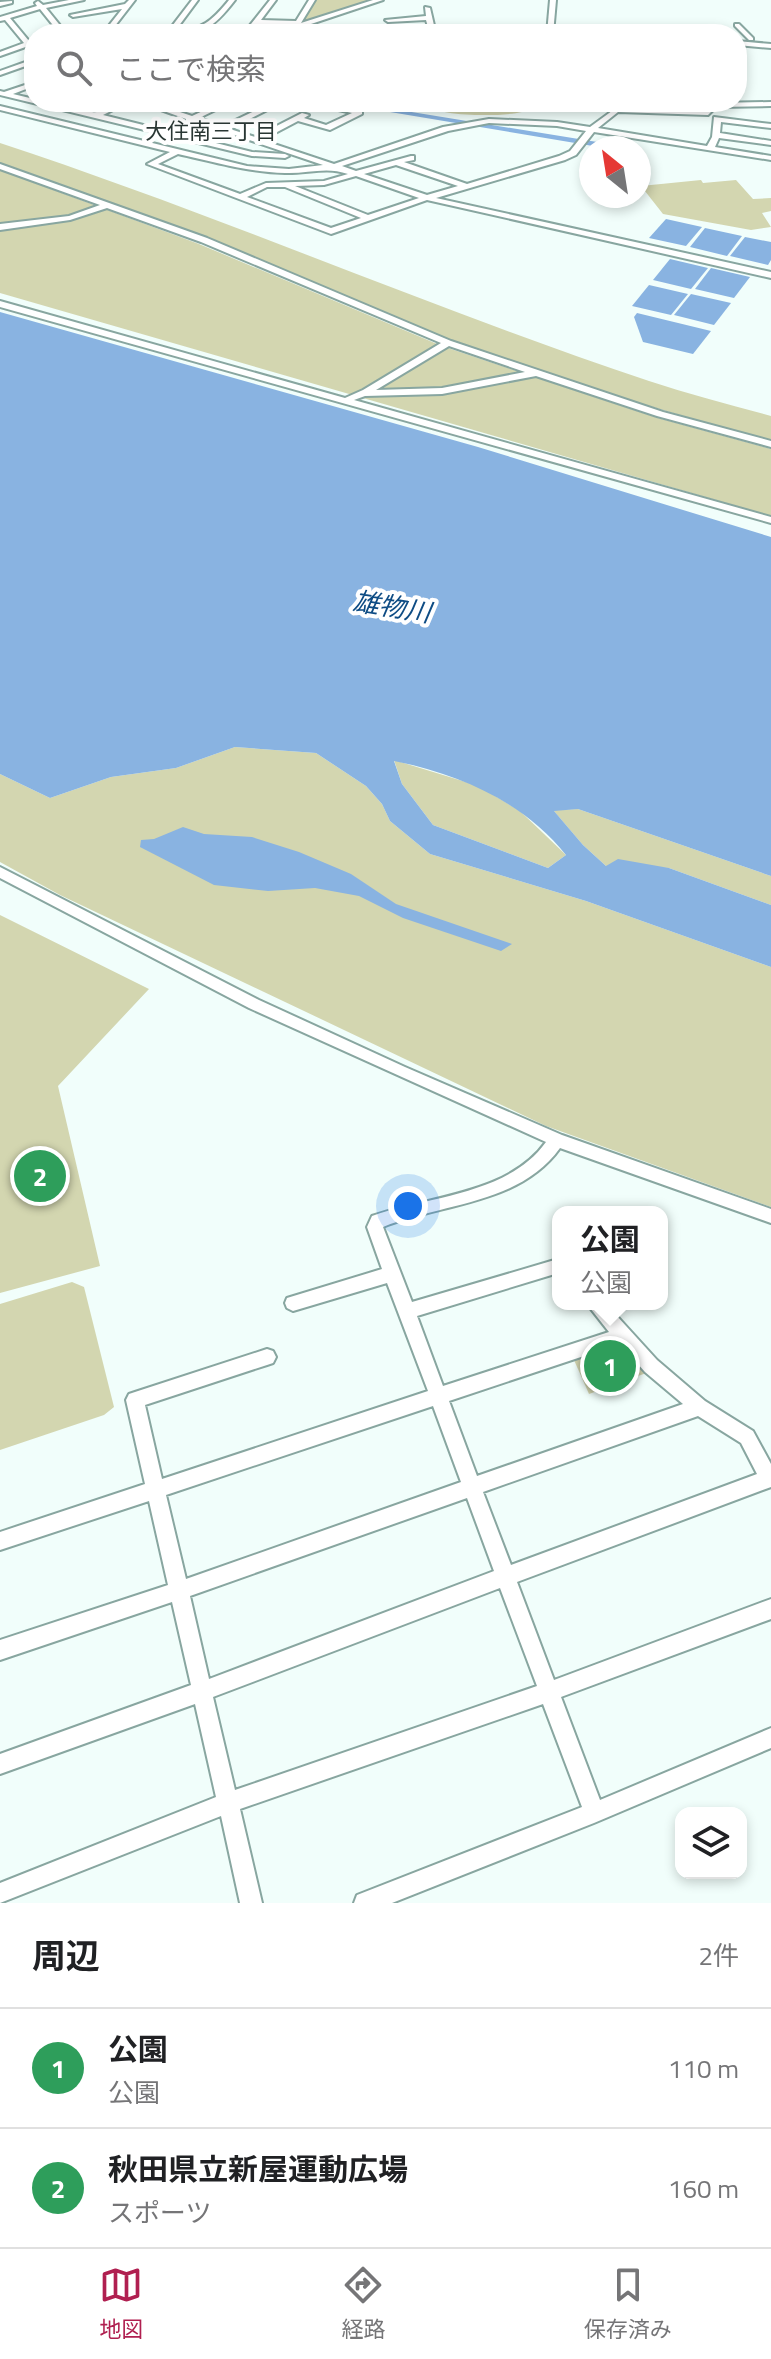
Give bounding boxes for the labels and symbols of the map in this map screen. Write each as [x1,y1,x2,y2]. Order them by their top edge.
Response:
district label: 大住南三丁目 [145,114,277,148]
north arrow [579,136,651,208]
water label: 雄物川 [351,581,437,632]
pin: 2 [14,1146,66,1206]
your location [388,1186,428,1226]
pin: 1 [584,1336,636,1396]

